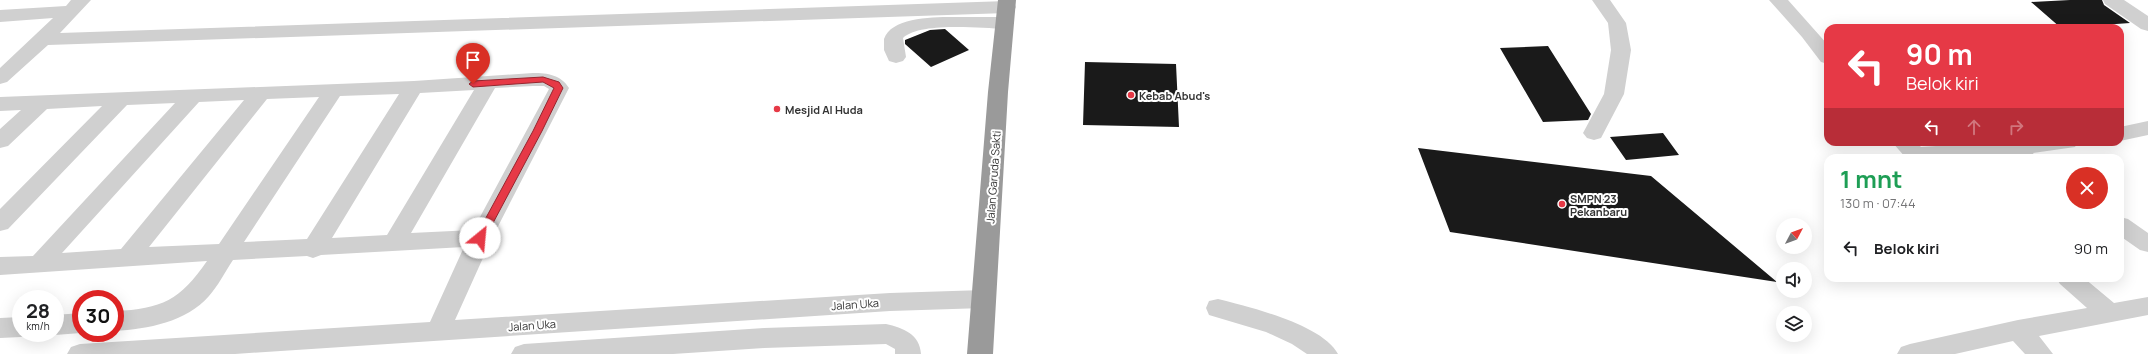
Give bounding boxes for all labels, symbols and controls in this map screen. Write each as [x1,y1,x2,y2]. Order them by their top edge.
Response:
text: 90 m [1906,35,1973,73]
icon: left [1840,40,1892,92]
pin [456,43,490,84]
icon: arrive [462,49,484,71]
text: Belok kiri [1906,71,1979,95]
place label: Kebab Abud's [1139,88,1210,103]
marker: Kebab Abud's [1126,90,1136,100]
place label: Mesjid Al Huda [785,102,863,117]
marker: Mesjid Al Huda [772,104,782,114]
icon: left [1921,116,1943,138]
icon: ahead [1963,116,1985,138]
icon: right [2005,116,2027,138]
street label: Jalan Garuda Sakti [982,130,1004,224]
text: 1 mnt [1840,162,1902,195]
button: close [2066,167,2108,209]
place label: SMPN 23 Pekanbaru [1570,191,1627,219]
text: 130 m · 07:44 [1840,194,1916,212]
marker: SMPN 23 Pekanbaru [1557,199,1567,209]
position arrow [459,217,501,259]
north arrow [1776,218,1812,254]
map controls [1776,218,1812,342]
icon: left [1840,237,1862,259]
text: Belok kiri [1874,238,1940,259]
text: 90 m [2074,238,2108,259]
button: sound [1776,262,1812,298]
speed limit sign: 30 [72,290,124,342]
street label: Jalan Uka [831,295,879,313]
text: 28 [26,297,50,324]
button: layers [1776,306,1812,342]
street label: Jalan Uka [508,316,556,334]
text: km/h [26,319,50,333]

